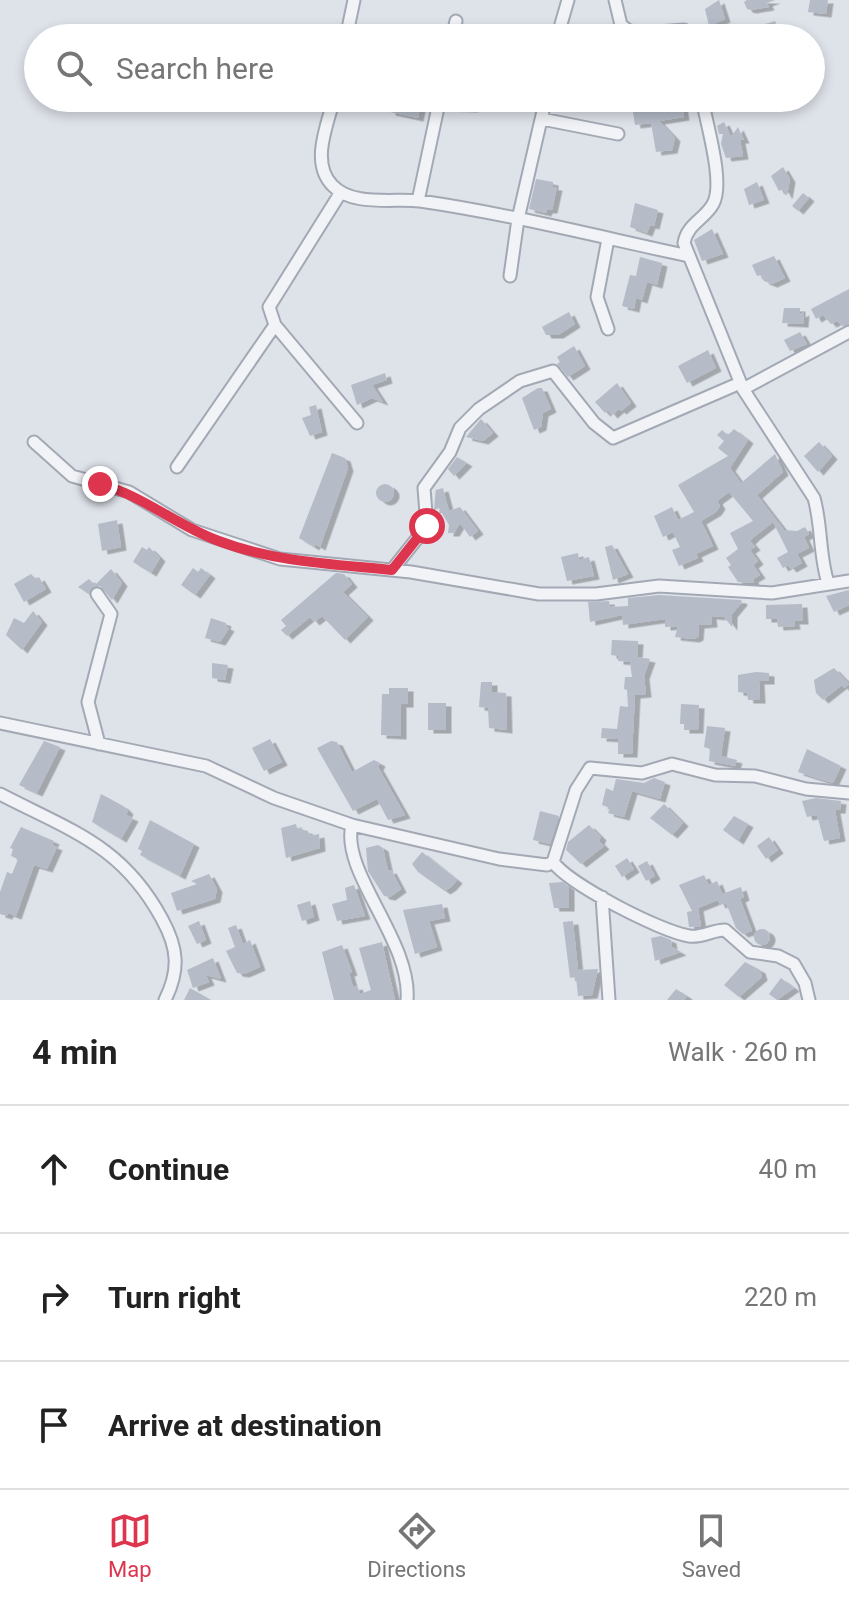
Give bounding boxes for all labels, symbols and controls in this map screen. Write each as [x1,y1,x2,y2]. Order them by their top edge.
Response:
search box [24,24,825,112]
icon: search [52,46,96,90]
text: Search here [116,51,274,86]
route end [82,466,118,502]
route start [409,508,445,544]
text: 4 min [32,1032,117,1072]
text: Walk · 260 m [668,1037,817,1067]
icon: ahead [32,1147,76,1191]
text: Continue [108,1152,229,1187]
text: 40 m [759,1154,817,1184]
icon: right [32,1275,76,1319]
text: Turn right [108,1280,241,1315]
text: 220 m [744,1282,817,1312]
icon: arrive [32,1403,76,1447]
text: Arrive at destination [108,1408,382,1443]
tab: Map [108,1509,152,1582]
tab: Directions [367,1509,466,1582]
tab: Saved [682,1509,741,1582]

